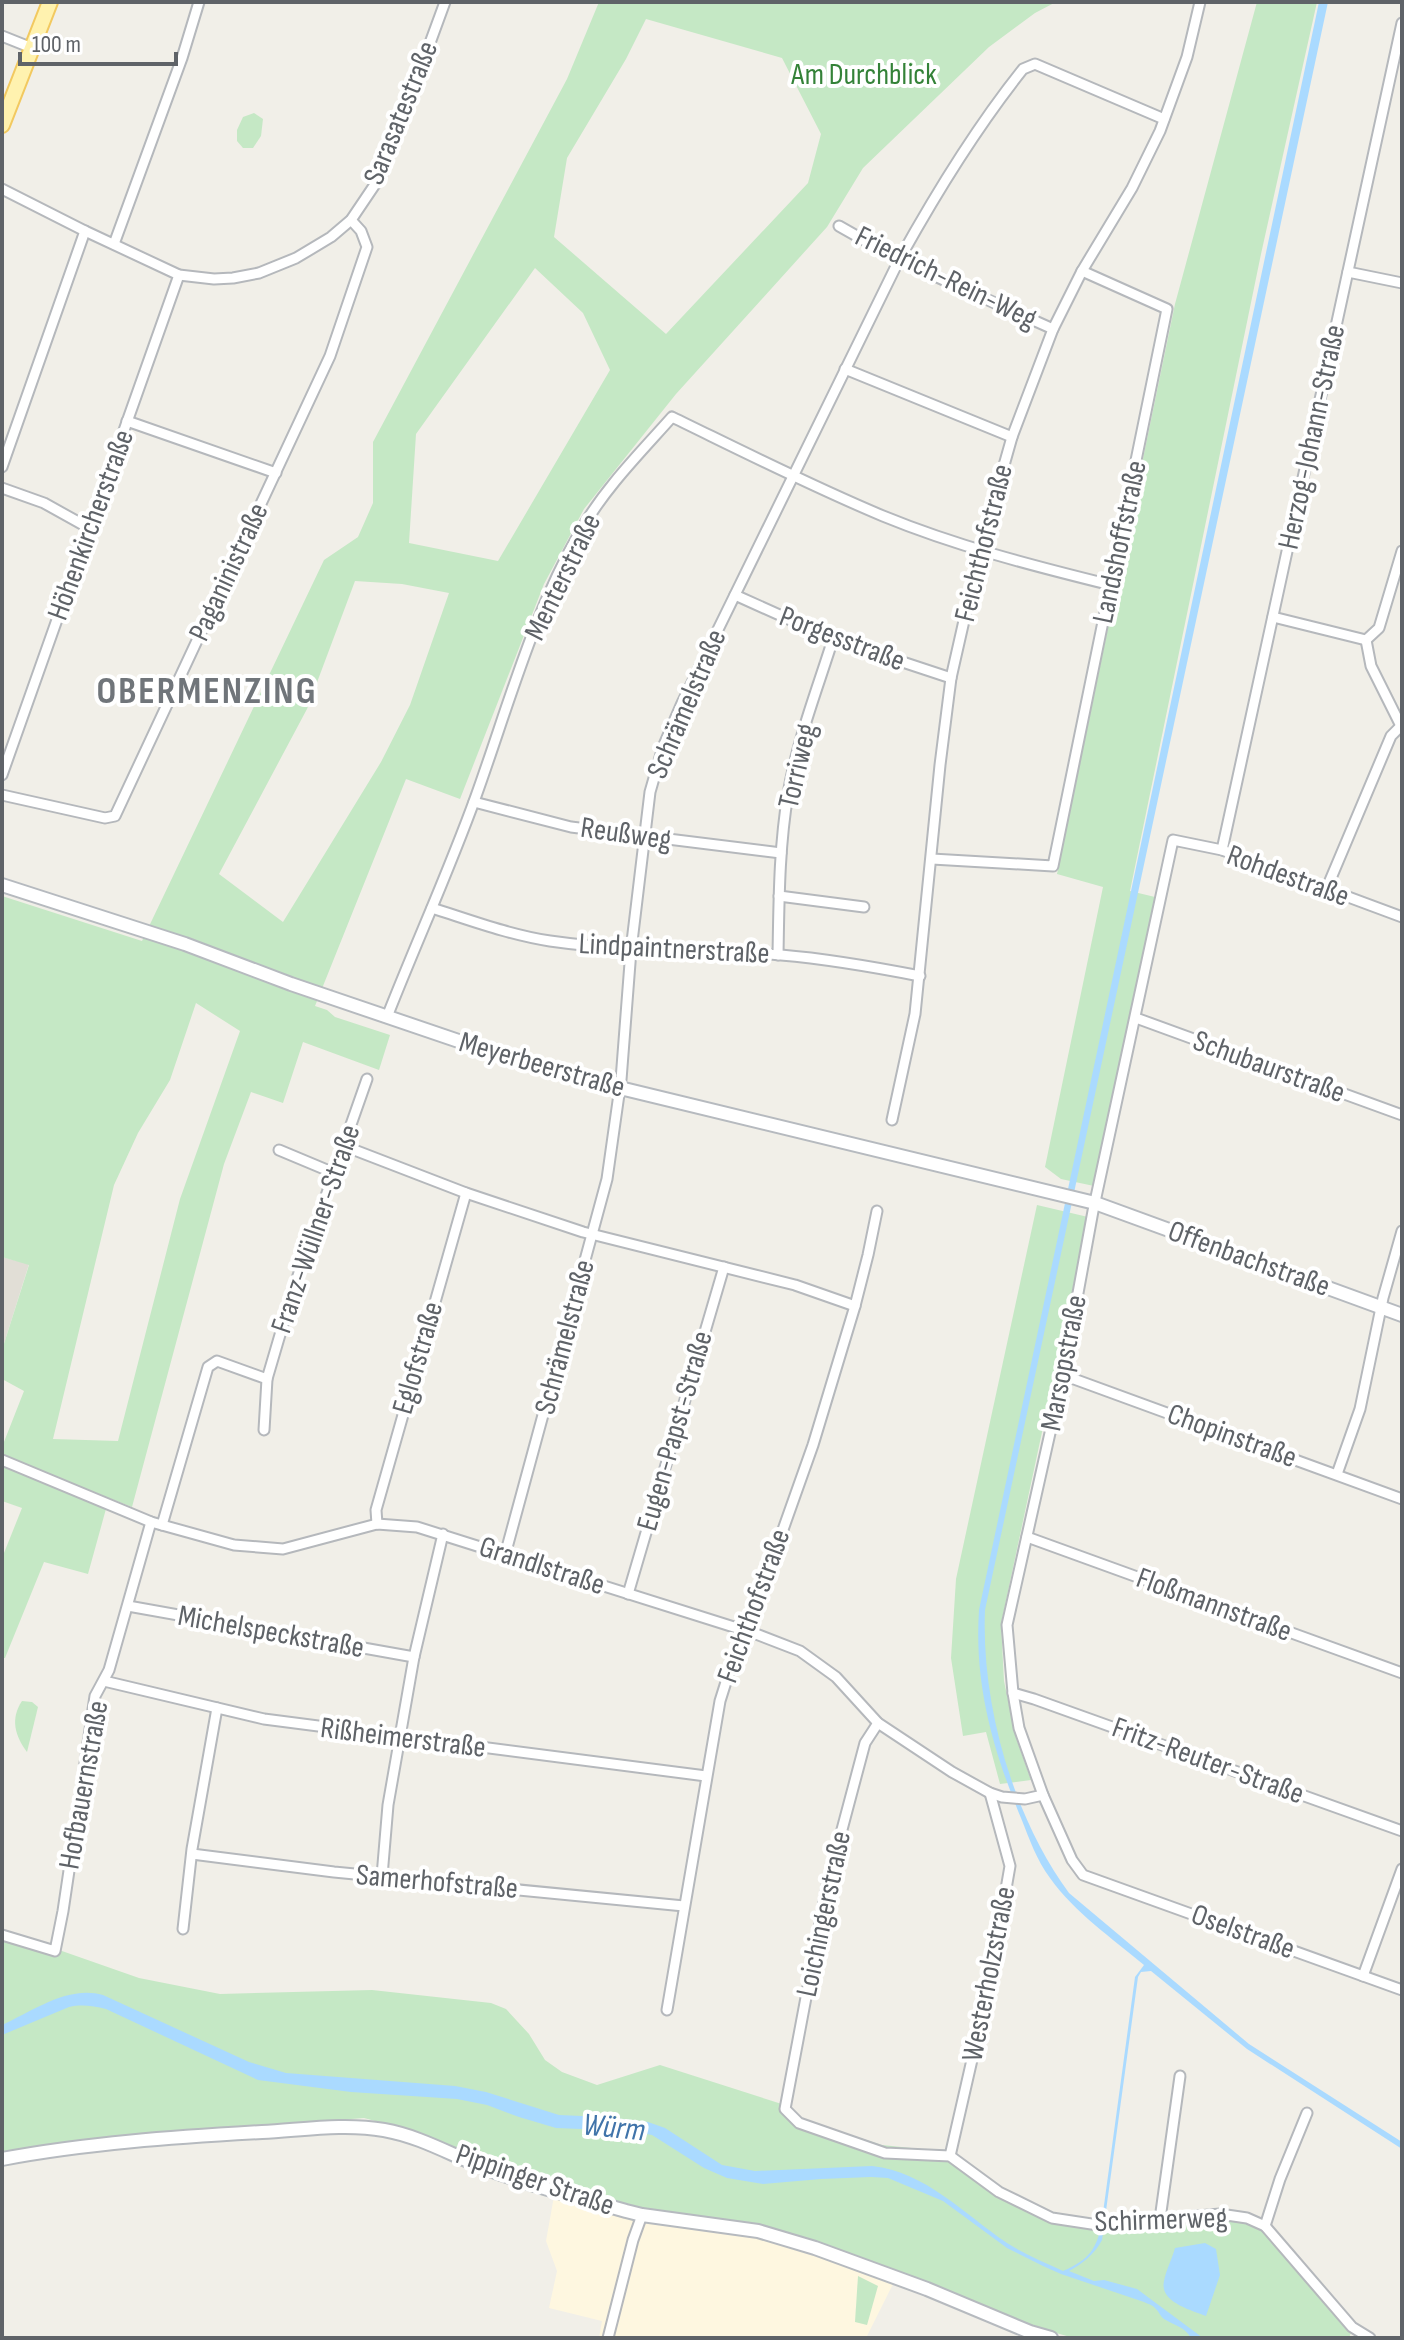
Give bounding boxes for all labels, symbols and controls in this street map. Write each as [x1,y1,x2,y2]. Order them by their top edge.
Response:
scale bar [20,16,176,66]
text: 100 m [32,30,81,59]
street label: Sarasatestraße [356,36,446,190]
park label: Am Durchblick [790,57,937,93]
street label: Friedrich-Rein-Weg [849,219,1043,337]
street label: Herzog-Johann-Straße [1271,321,1353,553]
street label: Höhenkircherstraße [40,425,142,625]
street label: Landshoffstraße [1085,457,1155,627]
street label: Feichthofstraße [947,461,1021,625]
street label: Paganinistraße [181,497,277,647]
street label: Menterstraße [517,508,609,646]
street label: Porgesstraße [774,599,910,679]
street label: Schrämelstraße [639,624,735,784]
district label: OBERMENZING [96,669,318,714]
street label: Torriweg [771,720,825,812]
street label: Reußweg [578,810,674,858]
street label: Rohdestraße [1222,837,1354,915]
street label: Lindpaintnerstraße [578,926,770,972]
street label: Schubaurstraße [1188,1023,1350,1111]
street label: Meyerbeerstraße [455,1024,629,1106]
street label: Franz-Wüllner-Straße [263,1120,369,1338]
street label: Offenbachstraße [1163,1213,1335,1305]
street label: Schrämelstraße [527,1256,603,1418]
street label: Marsopstraße [1033,1292,1095,1434]
street label: Eglofstraße [385,1298,451,1418]
street label: Eugen-Papst-Straße [629,1327,721,1535]
street label: Chopinstraße [1162,1396,1302,1476]
street label: Feichthofstraße [710,1524,798,1688]
street label: Grandlstraße [475,1529,609,1603]
street label: Floßmannstraße [1131,1560,1297,1650]
street label: Michelspeckstraße [175,1598,367,1666]
street label: Hofbauernstraße [51,1698,117,1872]
street label: Rißheimerstraße [318,1710,488,1766]
street label: Fritz-Reuter-Straße [1107,1710,1309,1812]
street label: Loichingerstraße [789,1828,859,2000]
street label: Samerhofstraße [355,1857,519,1907]
street label: Westerholzstraße [954,1884,1024,2064]
street label: Oselstraße [1186,1897,1300,1967]
water label: Würm [581,2105,647,2151]
street label: Pippinger Straße [451,2136,619,2224]
street label: Schirmerweg [1094,2200,1228,2240]

